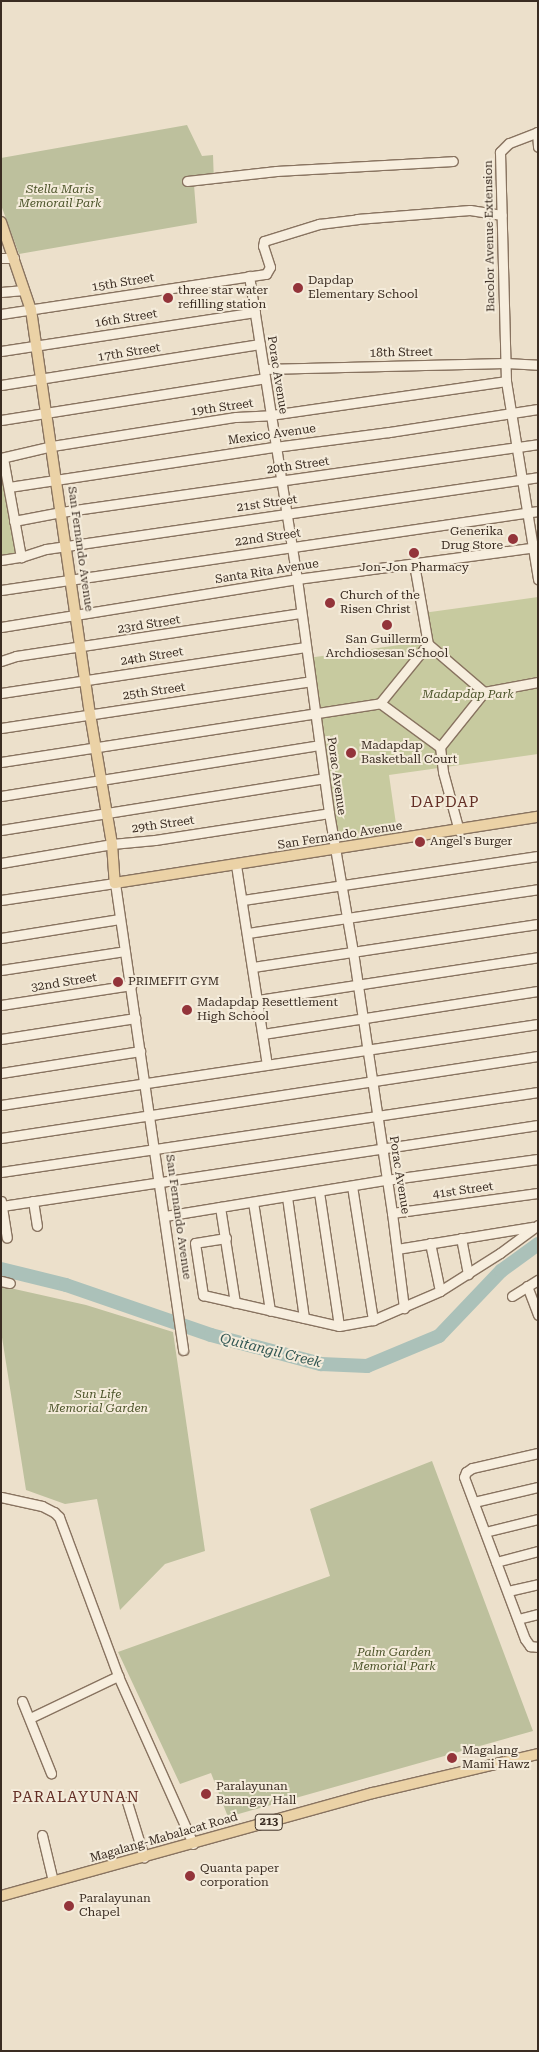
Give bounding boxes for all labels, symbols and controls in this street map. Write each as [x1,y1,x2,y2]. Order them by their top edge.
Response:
street label: Bacolor Avenue Extension [481,160,499,312]
park label: Stella Maris Memorail Park [18,183,102,211]
street label: 15th Street [91,271,155,295]
place label: Dapdap Elementary School [308,274,418,302]
marker: Dapdap Elementary School [292,282,304,294]
place label: three star water refilling station [178,284,268,312]
marker: three star water refilling station [162,292,174,304]
street label: 16th Street [94,307,158,331]
street label: Porac Avenue [264,335,290,415]
street label: 17th Street [97,341,161,365]
street label: 18th Street [369,345,433,361]
street label: 19th Street [190,396,254,420]
street label: Mexico Avenue [227,422,317,448]
street label: 20th Street [266,454,330,478]
street label: San Fernando Avenue [64,486,96,612]
street label: 21st Street [236,493,298,515]
place label: Generika Drug Store [441,525,503,553]
street label: 22nd Street [234,526,302,550]
marker: Generika Drug Store [507,533,519,545]
marker: Jon-Jon Pharmacy [408,547,420,559]
street label: Santa Rita Avenue [214,557,320,587]
place label: Jon-Jon Pharmacy [359,561,469,575]
place label: Church of the Risen Christ [340,589,420,617]
marker: Church of the Risen Christ [324,597,336,609]
street label: 23rd Street [117,613,181,637]
marker: San Guillermo Archdiosesan School [381,619,393,631]
place label: San Guillermo Archdiosesan School [326,633,448,661]
street label: 24th Street [120,645,184,669]
street label: 25th Street [122,680,186,704]
park label: Madapdap Park [422,688,514,702]
street label: Porac Avenue [323,736,349,816]
place label: Madapdap Basketball Court [361,739,457,767]
marker: Madapdap Basketball Court [345,747,357,759]
district label: DAPDAP [410,794,480,812]
street label: 29th Street [131,813,195,837]
street label: San Fernando Avenue [277,819,403,853]
place label: Angel's Burger [430,835,512,849]
marker: Angel's Burger [414,836,426,848]
street label: 32nd Street [30,971,98,995]
place label: PRIMEFIT GYM [128,975,219,989]
marker: PRIMEFIT GYM [112,976,124,988]
place label: Madapdap Resettlement High School [197,996,338,1024]
marker: Madapdap Resettlement High School [181,1004,193,1016]
street label: Porac Avenue [386,1135,412,1215]
street label: San Fernando Avenue [162,1154,194,1280]
street label: 41st Street [432,1180,494,1202]
water label: Quitangil Creek [219,1329,323,1371]
park label: Sun Life Memorial Garden [48,1388,148,1416]
park label: Palm Garden Memorial Park [352,1646,436,1674]
place label: Magalang Mami Hawz [462,1744,529,1772]
marker: Magalang Mami Hawz [446,1752,458,1764]
place label: Paralayunan Barangay Hall [216,1780,296,1808]
marker: Paralayunan Barangay Hall [200,1788,212,1800]
district label: PARALAYUNAN [11,1789,141,1807]
street label: Magalang-Mabalacat Road [88,1810,240,1866]
road number: 213 [254,1814,284,1830]
place label: Quanta paper corporation [200,1862,279,1890]
marker: Quanta paper corporation [184,1870,196,1882]
place label: Paralayunan Chapel [79,1892,151,1920]
marker: Paralayunan Chapel [63,1900,75,1912]

